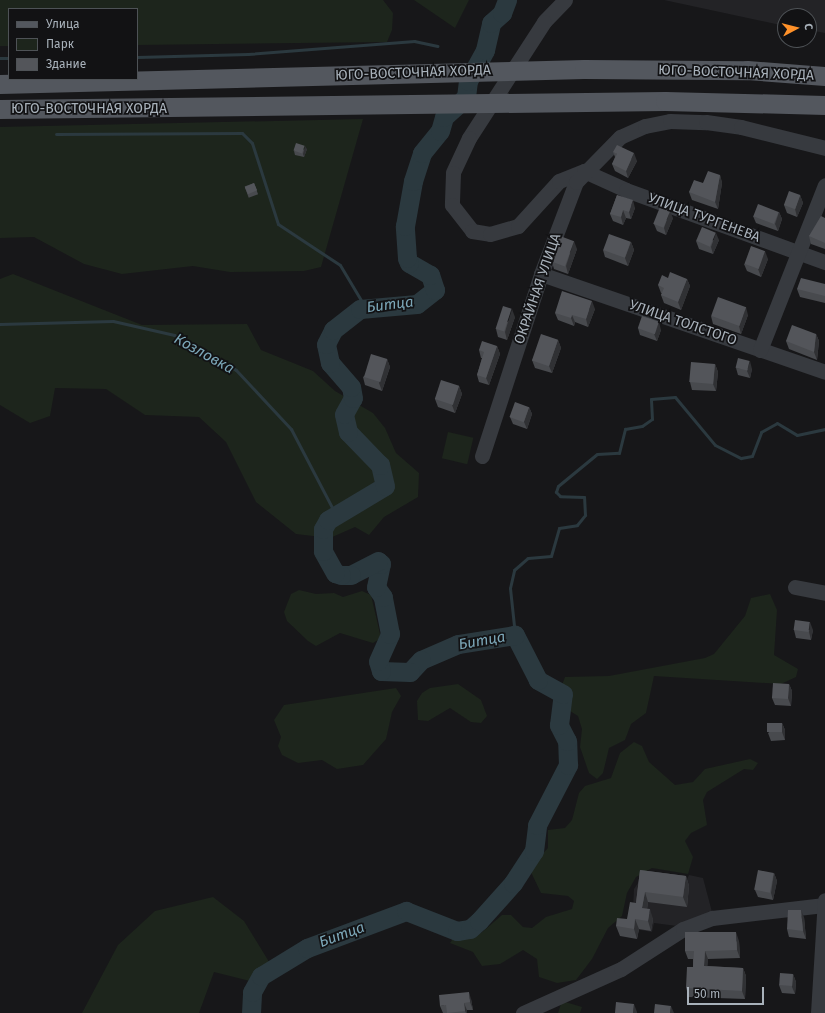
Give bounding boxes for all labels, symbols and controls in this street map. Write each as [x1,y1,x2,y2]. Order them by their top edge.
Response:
legend [8,8,138,80]
north arrow [777,8,817,48]
text: Улица [46,17,80,31]
text: С [802,23,815,31]
text: Парк [46,37,74,51]
text: Здание [46,57,86,71]
street label: ЮГО-ВОСТОЧНАЯ ХОРДА [335,62,491,84]
street label: ЮГО-ВОСТОЧНАЯ ХОРДА [658,62,814,84]
street label: ЮГО-ВОСТОЧНАЯ ХОРДА [11,101,167,117]
street label: УЛИЦА ТУРГЕНЕВА [646,190,762,246]
street label: ОКРАЙНАЯ УЛИЦА [511,231,565,347]
water label: Битца [366,293,414,317]
street label: УЛИЦА ТОЛСТОГО [627,297,739,349]
water label: Козловка [171,330,237,378]
water label: Битца [457,628,507,654]
water label: Битца [317,918,367,952]
scale bar [689,979,766,1005]
text: 50 m [694,987,720,1001]

